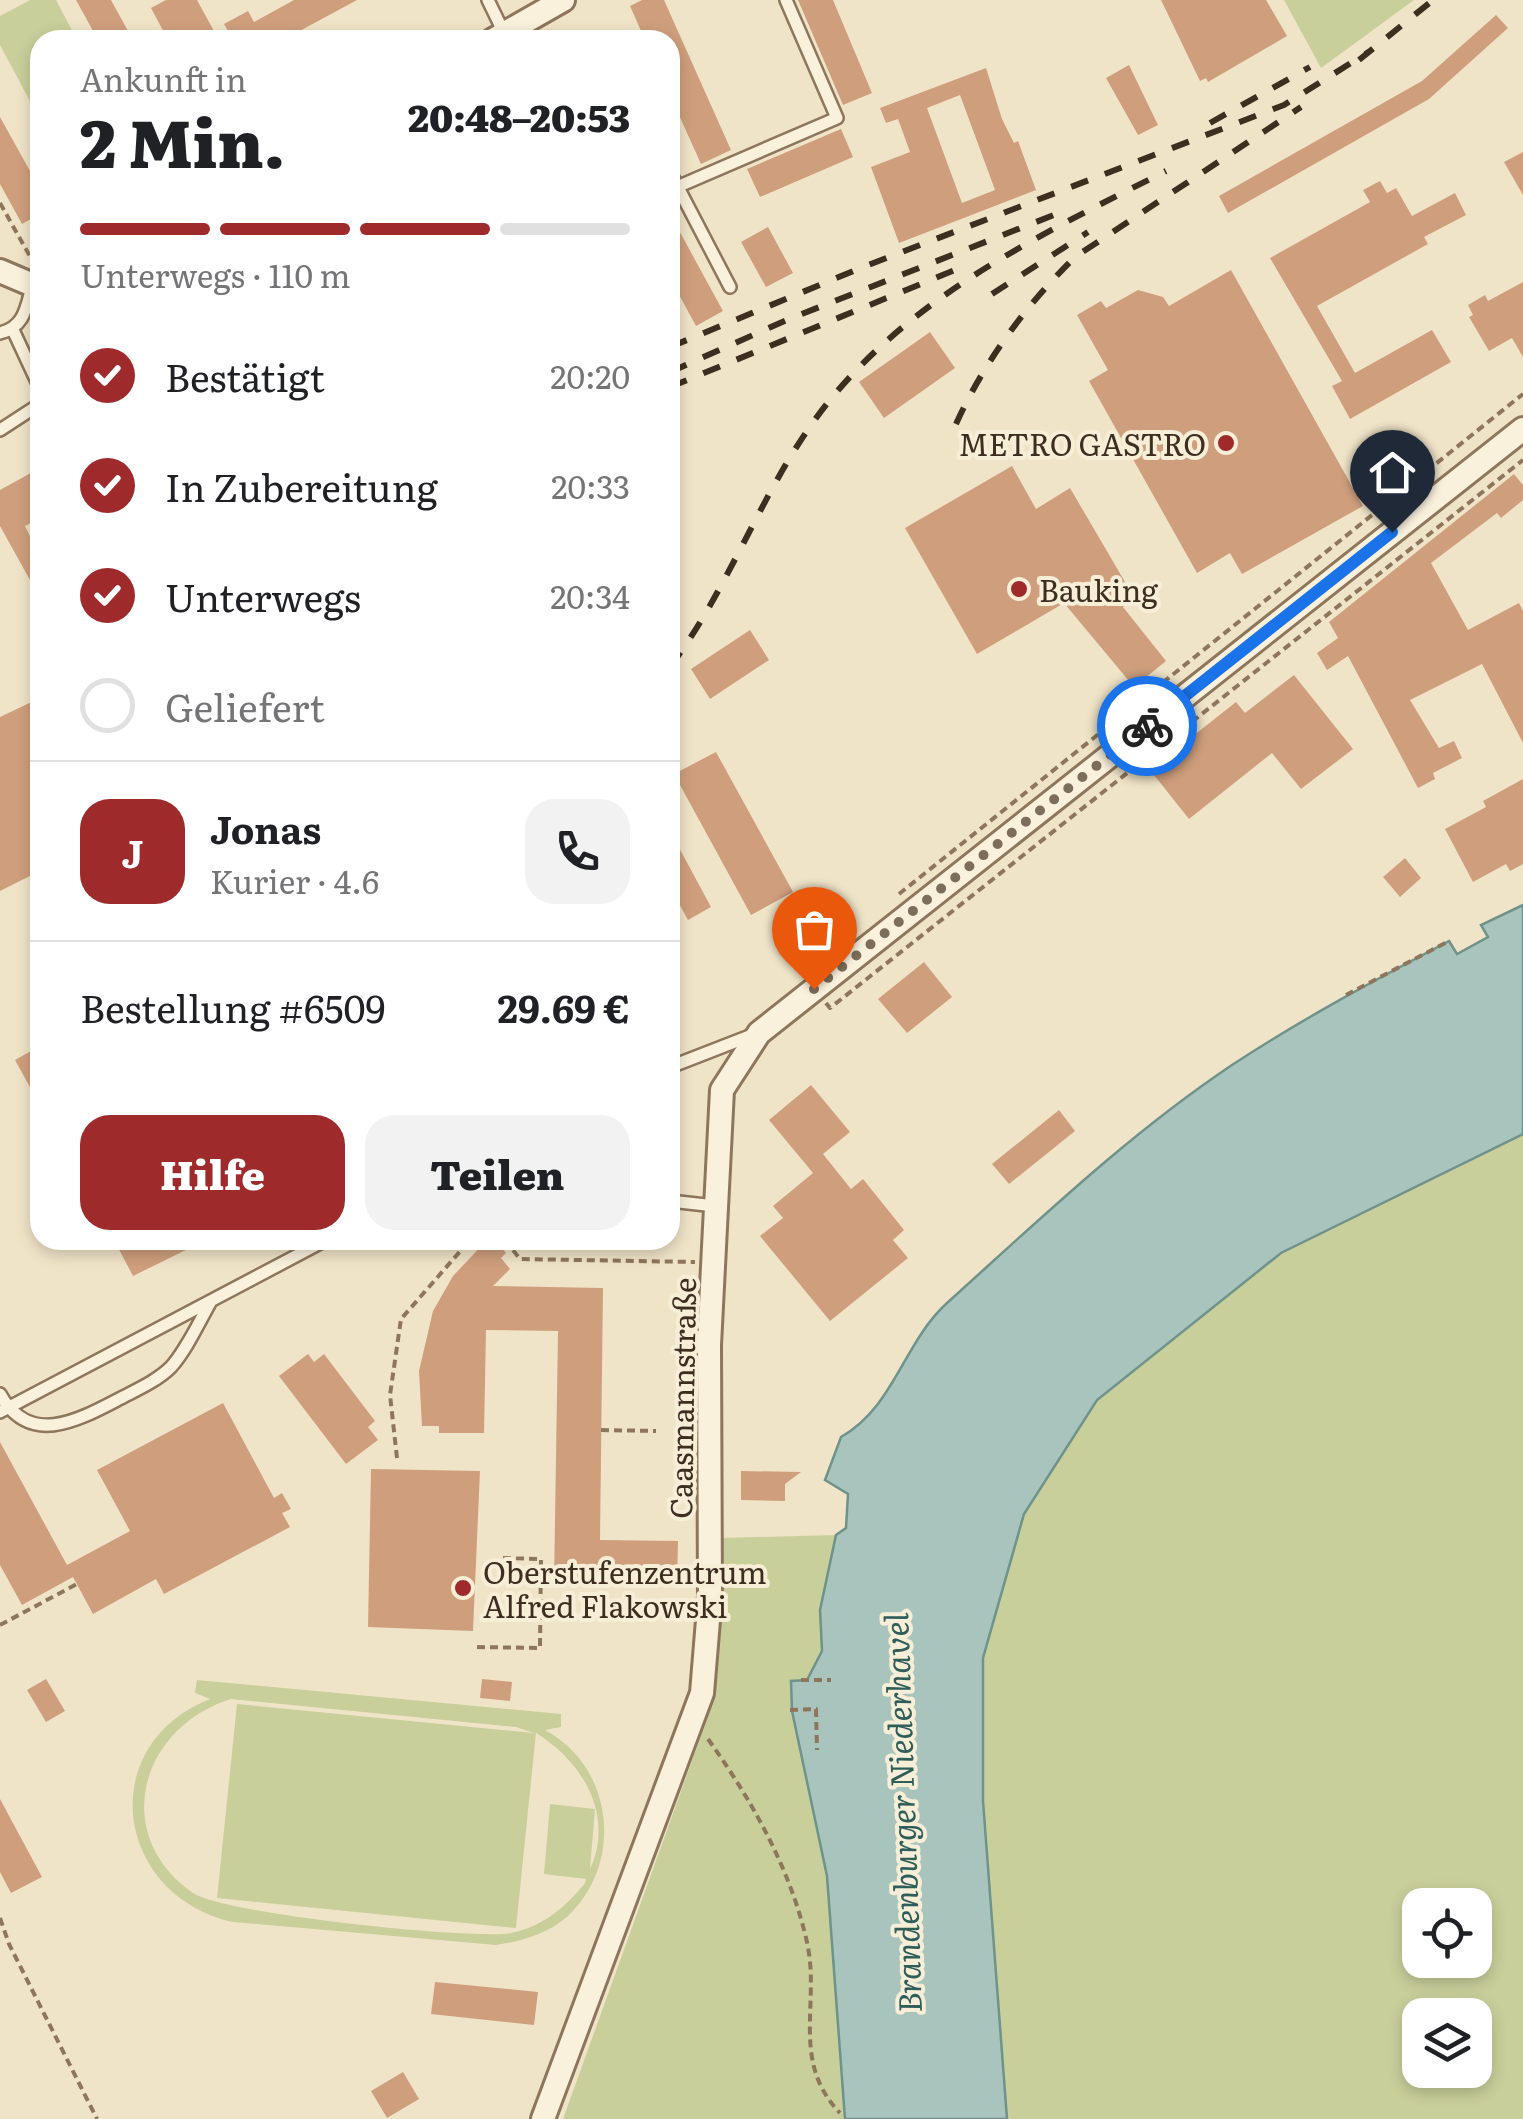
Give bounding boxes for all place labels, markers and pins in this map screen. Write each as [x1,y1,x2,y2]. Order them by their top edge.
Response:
place label: METRO GASTRO [959,421,1206,465]
pin [1350,430,1435,533]
marker: METRO GASTRO [1215,432,1237,454]
place label: Bauking [1039,567,1158,611]
marker: Bauking [1008,578,1030,600]
pin [772,887,857,990]
place label: Oberstufenzentrum Alfred Flakowski [483,1549,767,1627]
marker: Oberstufenzentrum Alfred Flakowski [452,1577,474,1599]

